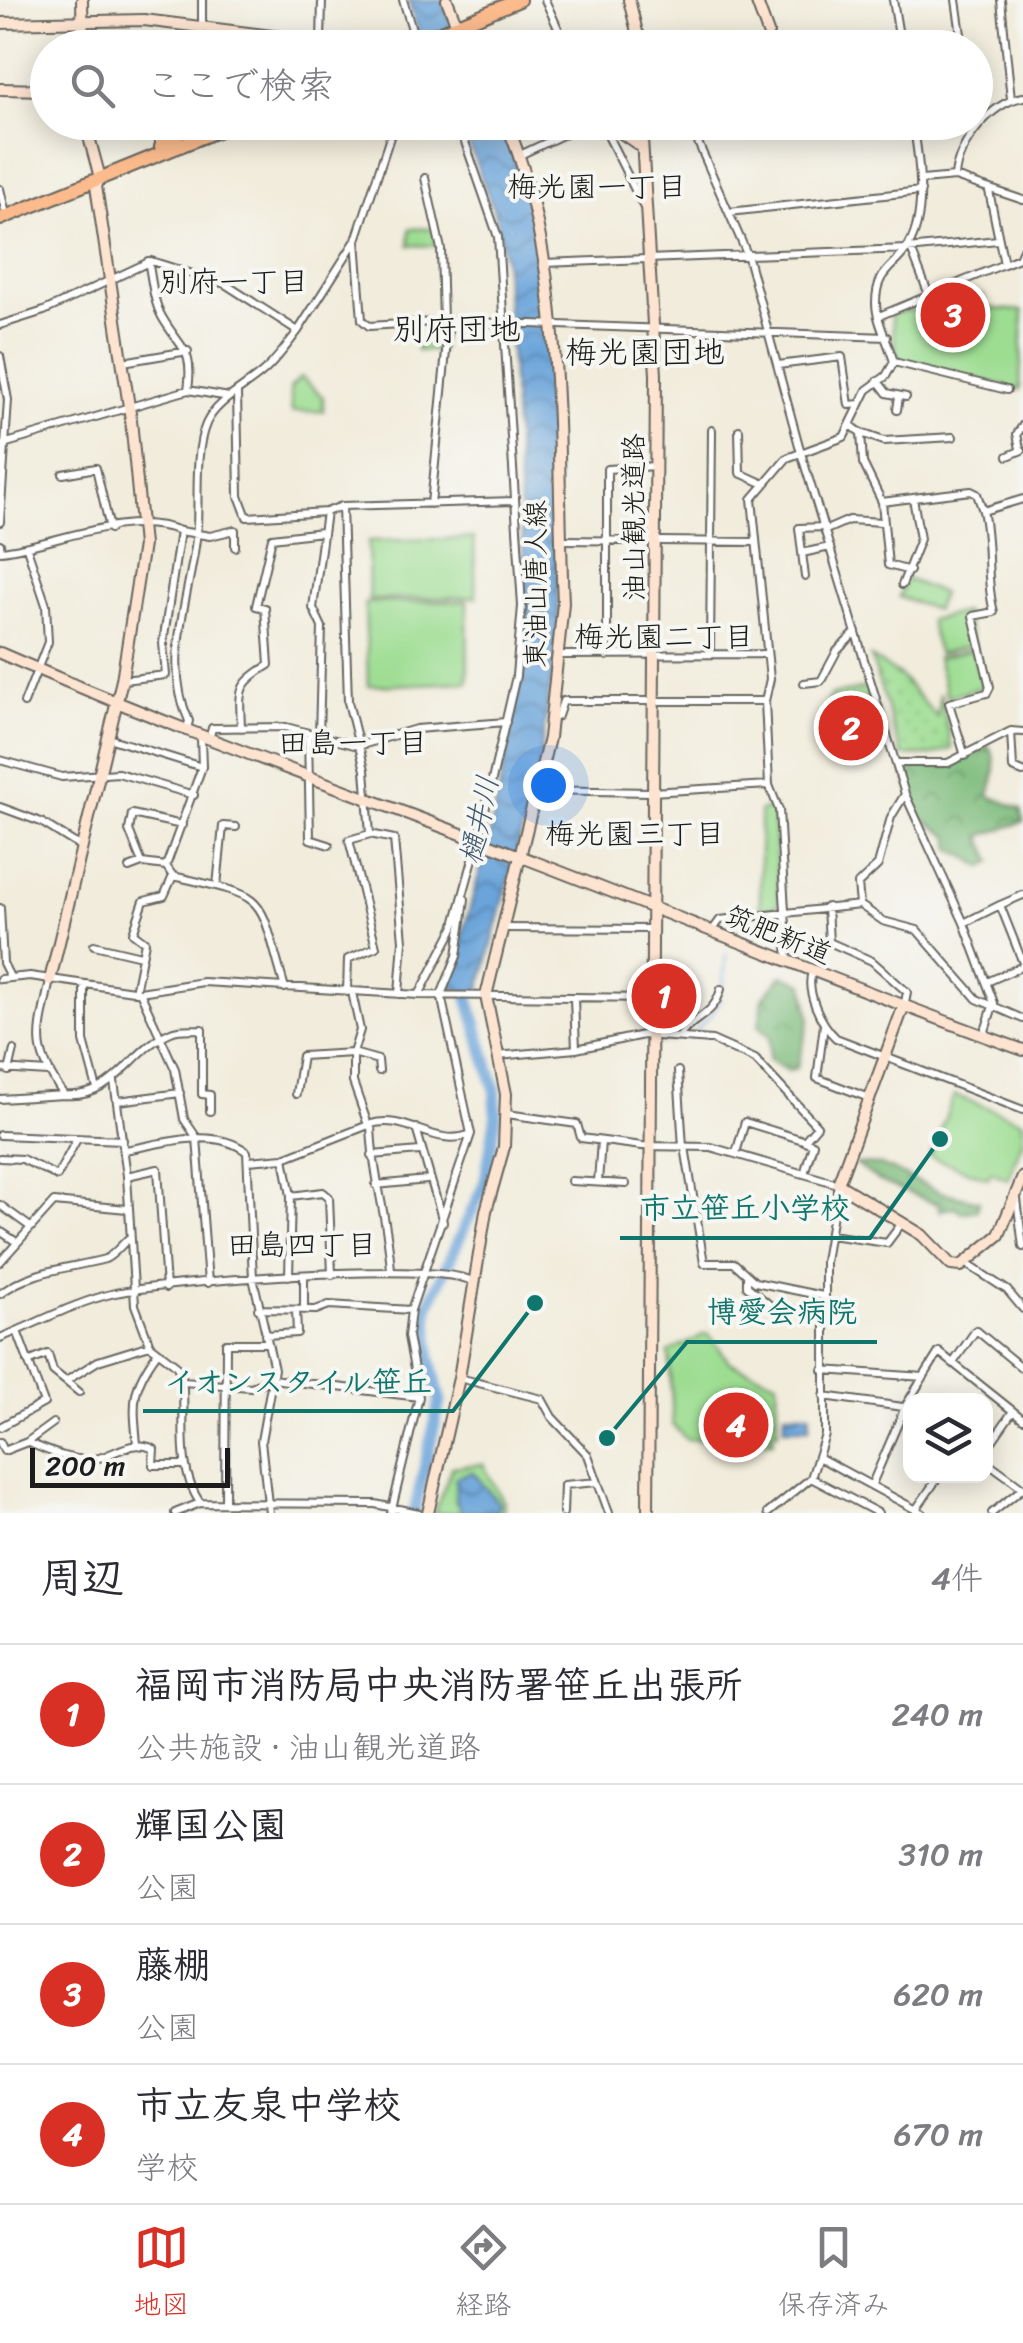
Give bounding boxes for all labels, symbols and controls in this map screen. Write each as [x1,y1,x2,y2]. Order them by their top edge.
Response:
search box [30,30,993,140]
text: ここで検索 [145,52,335,119]
icon: search [65,58,120,113]
district label: 梅光園一丁目 [507,160,687,214]
district label: 別府一丁目 [159,255,309,309]
pin: 3 [920,278,986,352]
district label: 別府団地 [393,301,521,358]
district label: 梅光園団地 [565,324,725,381]
street label: 油山観光道路 [609,433,658,601]
street label: 東油山唐人線 [511,500,560,668]
district label: 梅光園二丁目 [574,610,754,664]
pin: 2 [818,690,884,766]
district label: 田島一丁目 [278,716,428,770]
your location [523,760,574,811]
water label: 樋井川 [443,770,515,870]
district label: 梅光園三丁目 [545,807,725,861]
street label: 筑肥新道 [718,891,840,978]
pin: 1 [632,958,696,1034]
callout: 市立笹丘小学校 [620,1178,870,1238]
text: 市立笹丘小学校 [640,1181,850,1235]
district label: 田島四丁目 [227,1218,377,1272]
callout: 博愛会病院 [687,1282,877,1342]
text: 博愛会病院 [707,1285,857,1339]
callout: イオンスタイル笹丘 [143,1351,453,1411]
text: イオンスタイル笹丘 [164,1355,432,1409]
pin: 4 [704,1388,768,1462]
map controls [903,1393,993,1483]
button: layers [903,1393,993,1483]
text: 200 m [45,1441,125,1490]
scale bar [30,1443,230,1488]
text: 周辺 [40,1541,124,1615]
text: 4件 [931,1550,983,1607]
text: 福岡市消防局中央消防署笹丘出張所 [135,1652,743,1719]
text: 1 [66,1686,79,1743]
text: 240 m [891,1686,983,1743]
text: 公共施設 · 油山観光道路 [135,1719,480,1776]
text: 輝国公園 [135,1792,287,1859]
text: 2 [63,1826,82,1883]
text: 310 m [899,1826,983,1883]
text: 公園 [135,1859,199,1916]
text: 藤棚 [135,1932,211,1999]
text: 3 [64,1966,81,2023]
text: 620 m [893,1966,983,2023]
text: 公園 [135,1999,199,2056]
text: 市立友泉中学校 [135,2072,401,2139]
text: 4 [62,2106,83,2163]
text: 670 m [893,2106,983,2163]
text: 学校 [135,2139,199,2196]
tab: 地図 [133,2220,189,2329]
tab: 経路 [455,2220,512,2329]
tab: 保存済み [778,2220,890,2329]

